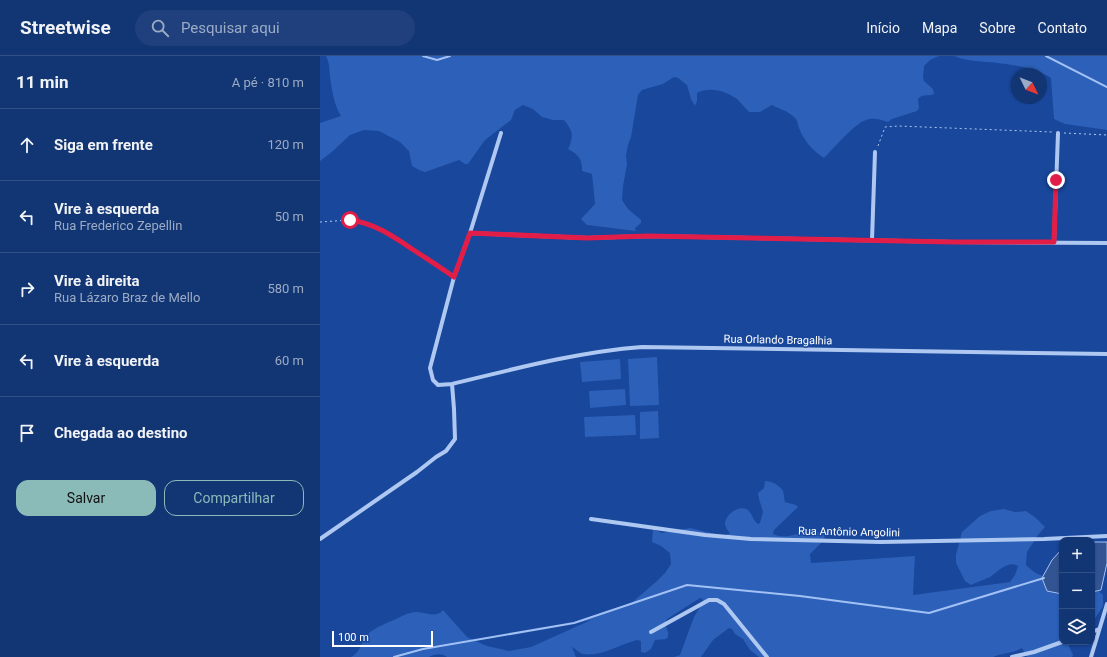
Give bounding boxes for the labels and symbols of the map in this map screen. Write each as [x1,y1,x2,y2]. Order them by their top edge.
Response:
north arrow [1011,68,1047,104]
route end [1047,171,1065,189]
route start [341,211,359,229]
street label: Rua Orlando Bragalhia [724,333,832,347]
street label: Rua Antônio Angolini [798,525,900,539]
scale bar [332,629,433,648]

